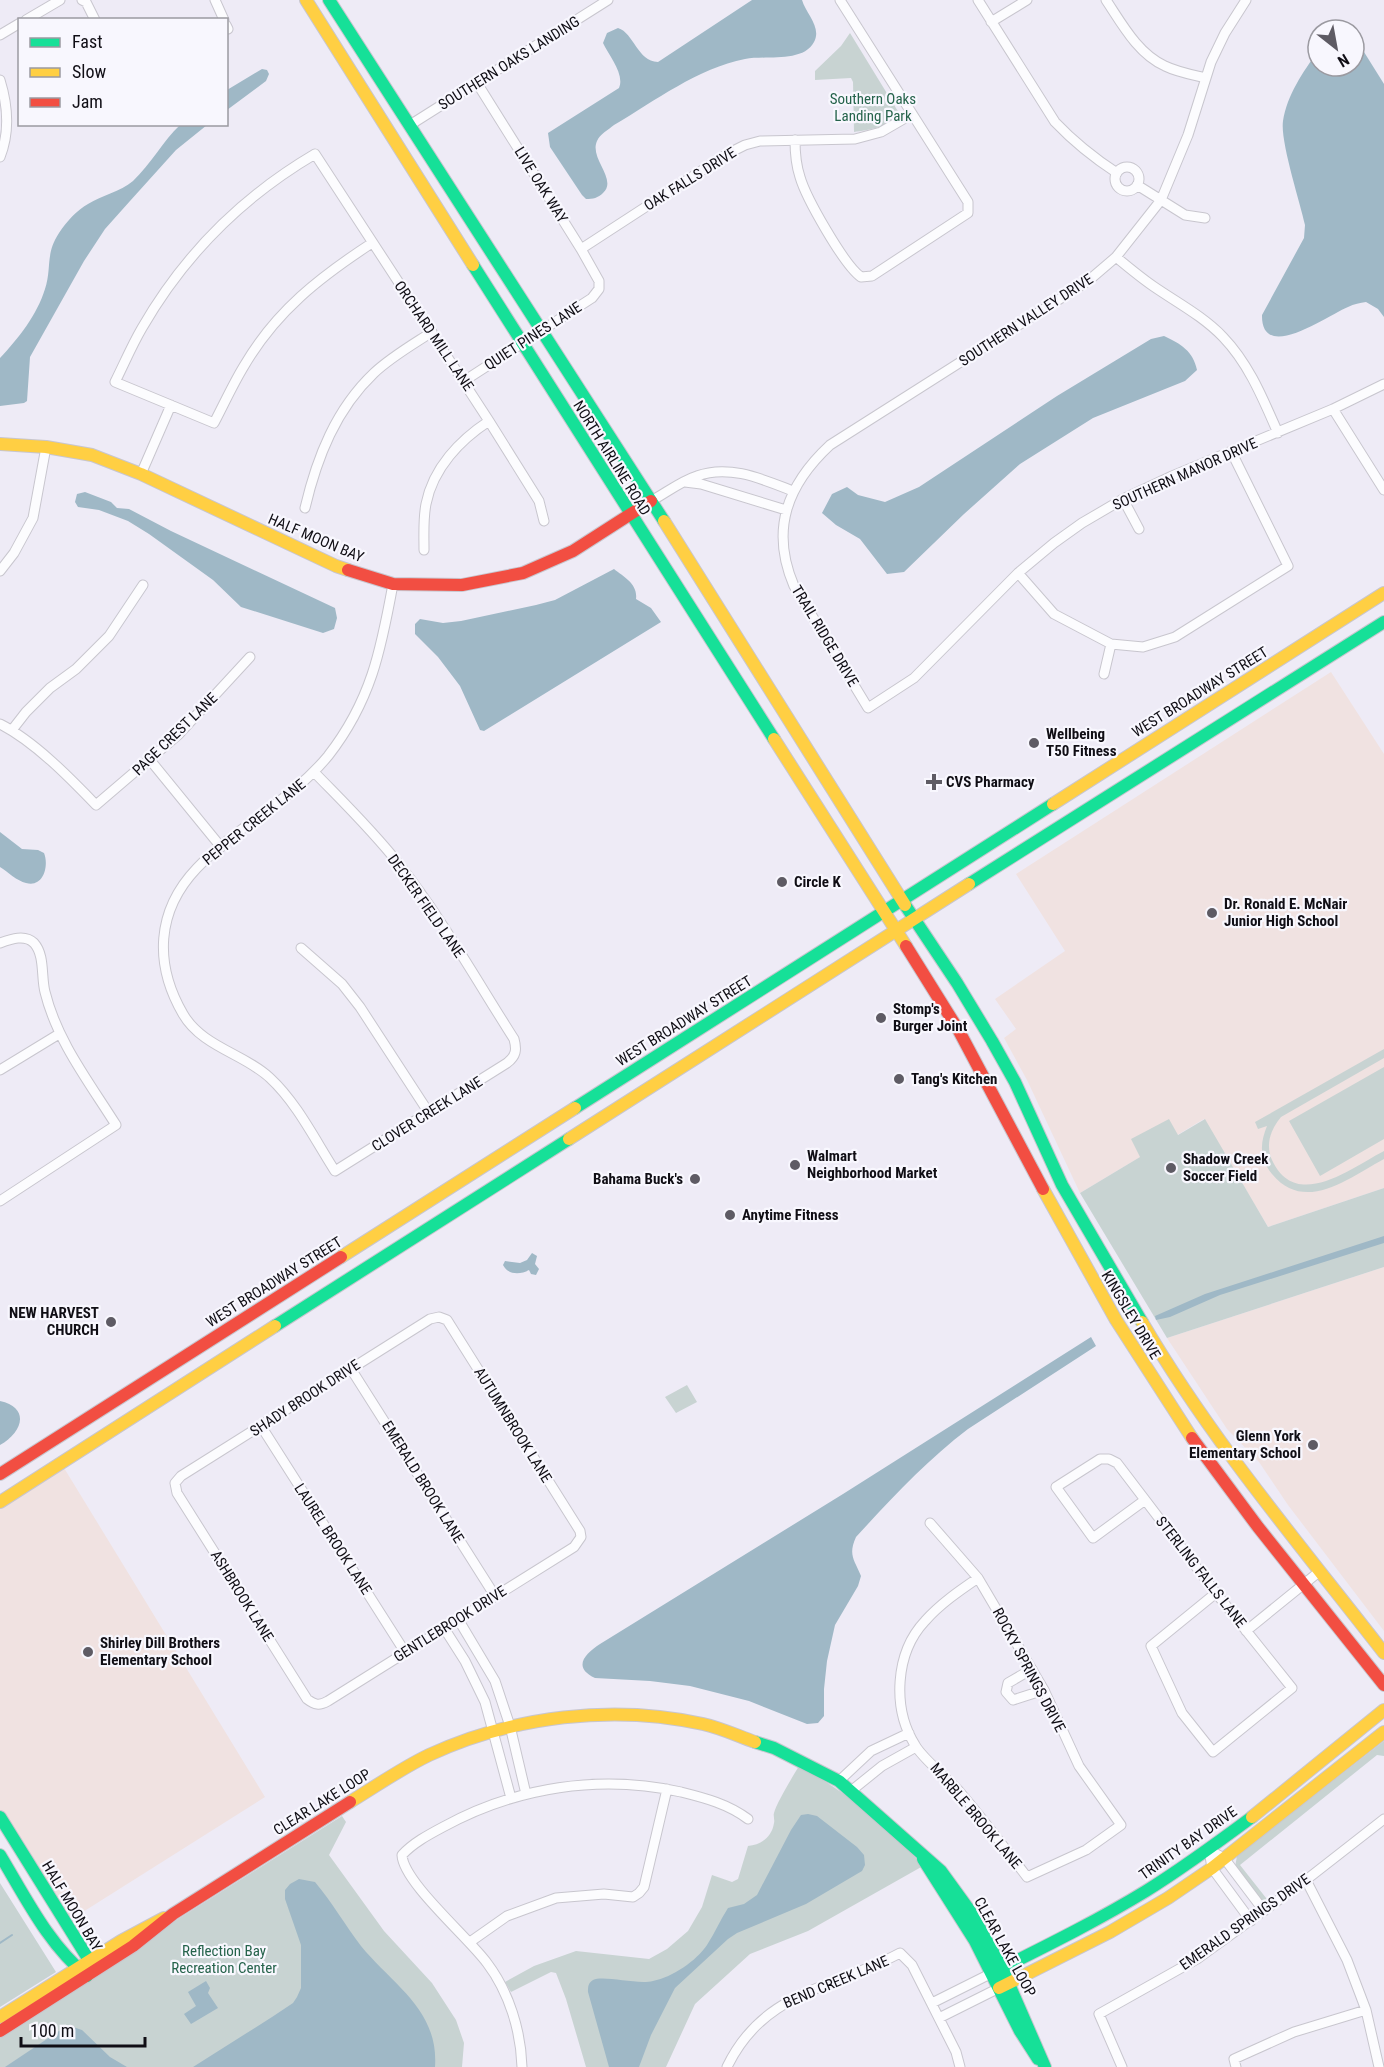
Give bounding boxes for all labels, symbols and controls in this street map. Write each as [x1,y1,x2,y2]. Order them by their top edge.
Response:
street label: SOUTHERN OAKS LANDING [435,12,583,114]
legend [18,18,228,126]
north arrow [1306,18,1366,78]
text: Fast [72,31,103,52]
text: N [1334,50,1353,71]
text: Slow [72,61,107,82]
park label: Southern Oaks Landing Park [830,90,916,125]
text: Jam [72,91,103,112]
street label: OAK FALLS DRIVE [641,143,739,215]
street label: LIVE OAK WAY [511,144,572,226]
street label: SOUTHERN VALLEY DRIVE [956,270,1096,370]
street label: ORCHARD MILL LANE [390,277,478,395]
street label: QUIET PINES LANE [481,298,585,374]
street label: NORTH AIRLINE ROAD [569,397,655,519]
street label: SOUTHERN MANOR DRIVE [1110,434,1260,514]
street label: HALF MOON BAY [266,510,367,566]
street label: TRAIL RIDGE DRIVE [788,582,862,690]
street label: WEST BROADWAY STREET [1129,643,1271,741]
street label: PAGE CREST LANE [129,689,221,779]
place label: Wellbeing T50 Fitness [1046,725,1117,760]
marker: Wellbeing T50 Fitness [1027,736,1041,750]
place label: CVS Pharmacy [946,773,1035,791]
street label: PEPPER CREEK LANE [199,775,309,869]
marker: CVS Pharmacy [927,775,941,789]
street label: DECKER FIELD LANE [384,851,468,961]
place label: Circle K [794,873,841,891]
marker: Circle K [775,875,789,889]
place label: Dr. Ronald E. McNair Junior High School [1224,895,1347,930]
marker: Dr. Ronald E. McNair Junior High School [1205,906,1219,920]
street label: WEST BROADWAY STREET [613,972,755,1070]
place label: Stomp's Burger Joint [893,1000,968,1035]
marker: Stomp's Burger Joint [874,1011,888,1025]
place label: Tang's Kitchen [911,1070,997,1088]
marker: Tang's Kitchen [892,1072,906,1086]
street label: CLOVER CREEK LANE [368,1073,486,1155]
place label: Walmart Neighborhood Market [807,1147,938,1182]
place label: Shadow Creek Soccer Field [1183,1150,1269,1185]
marker: Walmart Neighborhood Market [788,1158,802,1172]
marker: Shadow Creek Soccer Field [1164,1161,1178,1175]
place label: Bahama Buck's [593,1170,683,1188]
marker: Bahama Buck's [688,1172,702,1186]
place label: Anytime Fitness [742,1206,839,1224]
marker: Anytime Fitness [723,1208,737,1222]
street label: WEST BROADWAY STREET [203,1233,345,1331]
street label: KINGSLEY DRIVE [1098,1268,1164,1362]
place label: NEW HARVEST CHURCH [9,1304,99,1339]
marker: NEW HARVEST CHURCH [104,1315,118,1329]
street label: SHADY BROOK DRIVE [247,1356,363,1440]
street label: AUTUMNBROOK LANE [470,1364,556,1486]
street label: EMERALD BROOK LANE [378,1418,468,1546]
place label: Glenn York Elementary School [1189,1427,1302,1462]
marker: Glenn York Elementary School [1306,1438,1320,1452]
street label: LAUREL BROOK LANE [290,1480,376,1598]
street label: STERLING FALLS LANE [1152,1513,1250,1631]
street label: ASHBROOK LANE [207,1547,277,1645]
street label: GENTLEBROOK DRIVE [390,1582,510,1666]
street label: ROCKY SPRINGS DRIVE [989,1605,1069,1735]
place label: Shirley Dill Brothers Elementary School [100,1634,220,1669]
marker: Shirley Dill Brothers Elementary School [81,1645,95,1659]
street label: MARBLE BROOK LANE [926,1759,1026,1873]
street label: CLEAR LAKE LOOP [270,1765,374,1839]
street label: TRINITY BAY DRIVE [1136,1803,1240,1883]
street label: HALF MOON BAY [38,1858,106,1954]
street label: EMERALD SPRINGS DRIVE [1176,1870,1314,1974]
street label: CLEAR LAKE LOOP [970,1894,1040,2000]
park label: Reflection Bay Recreation Center [171,1942,277,1977]
street label: BEND CREEK LANE [781,1952,891,2012]
scale bar [21,2010,146,2048]
text: 100 m [30,2020,74,2041]

